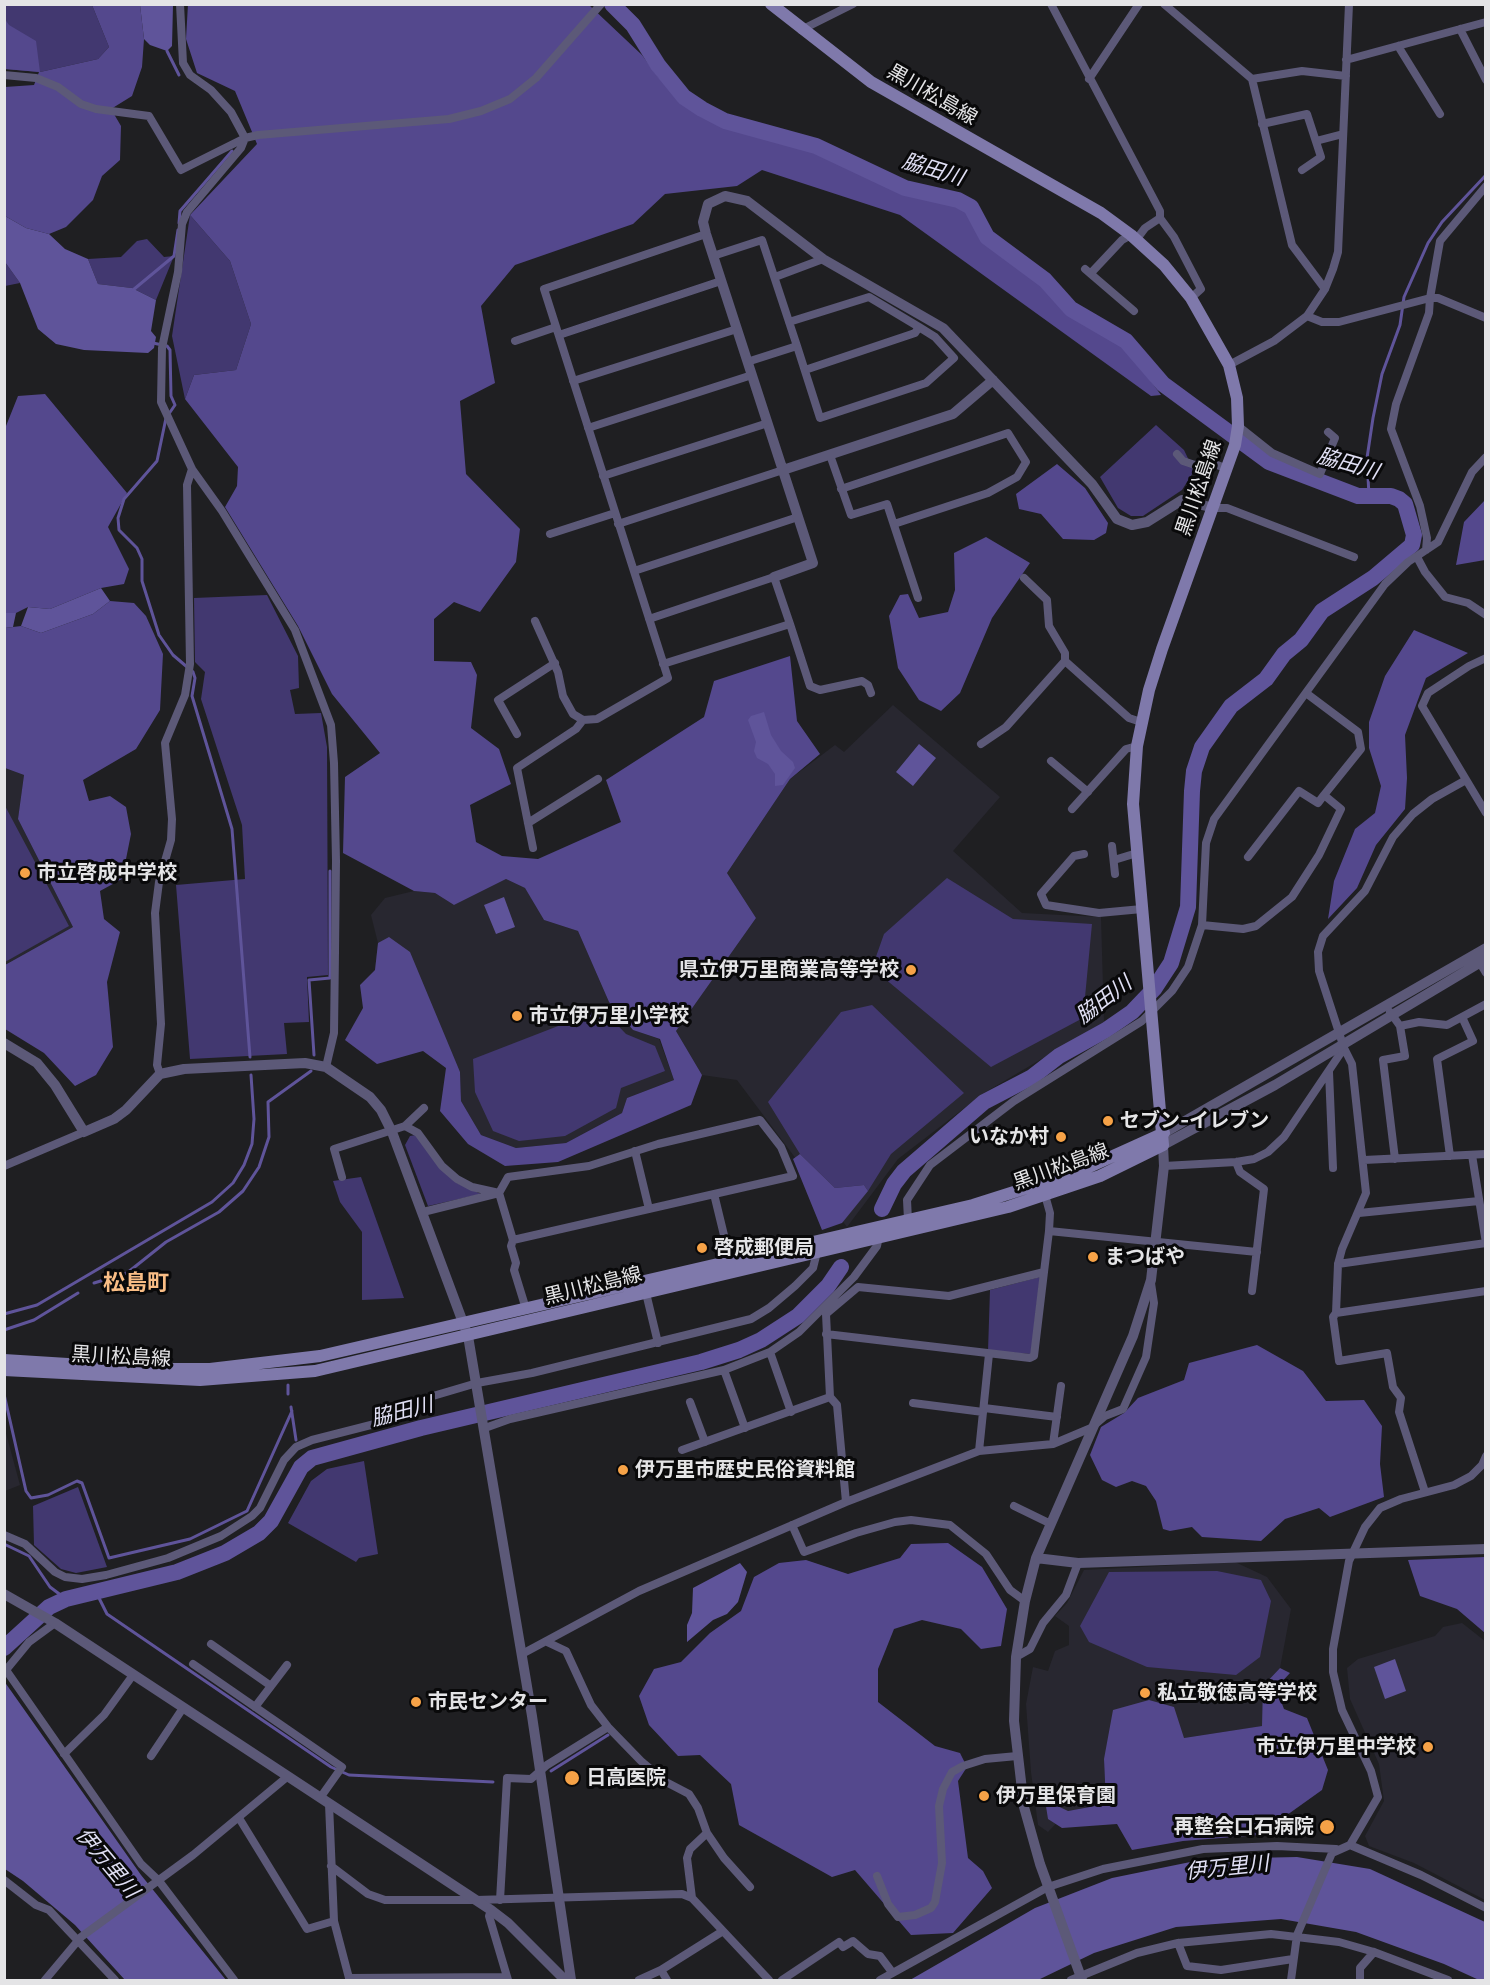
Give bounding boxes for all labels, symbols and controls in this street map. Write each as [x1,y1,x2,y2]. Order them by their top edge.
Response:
street label: 黒川松島線 [883,60,981,130]
water label: 脇田川 [899,149,967,191]
street label: 黒川松島線 [1171,437,1227,539]
water label: 脇田川 [1314,443,1382,485]
place label: 市立啓成中学校 [37,861,177,885]
marker: 市立啓成中学校 [18,866,32,880]
place label: 県立伊万里商業高等学校 [679,958,899,982]
marker: 県立伊万里商業高等学校 [904,963,918,977]
water label: 脇田川 [1071,971,1137,1029]
place label: 市立伊万里小学校 [529,1004,689,1028]
marker: 市立伊万里小学校 [510,1009,524,1023]
place label: セブン-イレブン [1120,1109,1269,1133]
marker: セブン-イレブン [1101,1114,1115,1128]
place label: いなか村 [969,1125,1049,1149]
marker: いなか村 [1054,1130,1068,1144]
street label: 黒川松島線 [1010,1139,1112,1195]
place label: 啓成郵便局 [714,1236,814,1260]
marker: 啓成郵便局 [695,1241,709,1255]
place label: まつばや [1105,1245,1185,1269]
marker: まつばや [1086,1250,1100,1264]
street label: 黒川松島線 [542,1262,644,1310]
district label: 松島町 [103,1270,169,1296]
street label: 黒川松島線 [70,1342,172,1372]
water label: 脇田川 [368,1392,436,1432]
place label: 伊万里市歴史民俗資料館 [635,1458,855,1482]
marker: 伊万里市歴史民俗資料館 [616,1463,630,1477]
place label: 私立敬徳高等学校 [1157,1681,1317,1705]
marker: 私立敬徳高等学校 [1138,1686,1152,1700]
place label: 市民センター [428,1690,548,1714]
marker: 市民センター [409,1695,423,1709]
place label: 市立伊万里中学校 [1256,1735,1416,1759]
marker: 市立伊万里中学校 [1421,1740,1435,1754]
place label: 日高医院 [586,1766,666,1790]
marker: 日高医院 [563,1769,581,1787]
place label: 伊万里保育園 [996,1784,1116,1808]
marker: 伊万里保育園 [977,1789,991,1803]
place label: 再整会口石病院 [1174,1815,1314,1839]
marker: 再整会口石病院 [1318,1818,1336,1836]
water label: 伊万里川 [70,1823,144,1903]
water label: 伊万里川 [1184,1851,1270,1885]

